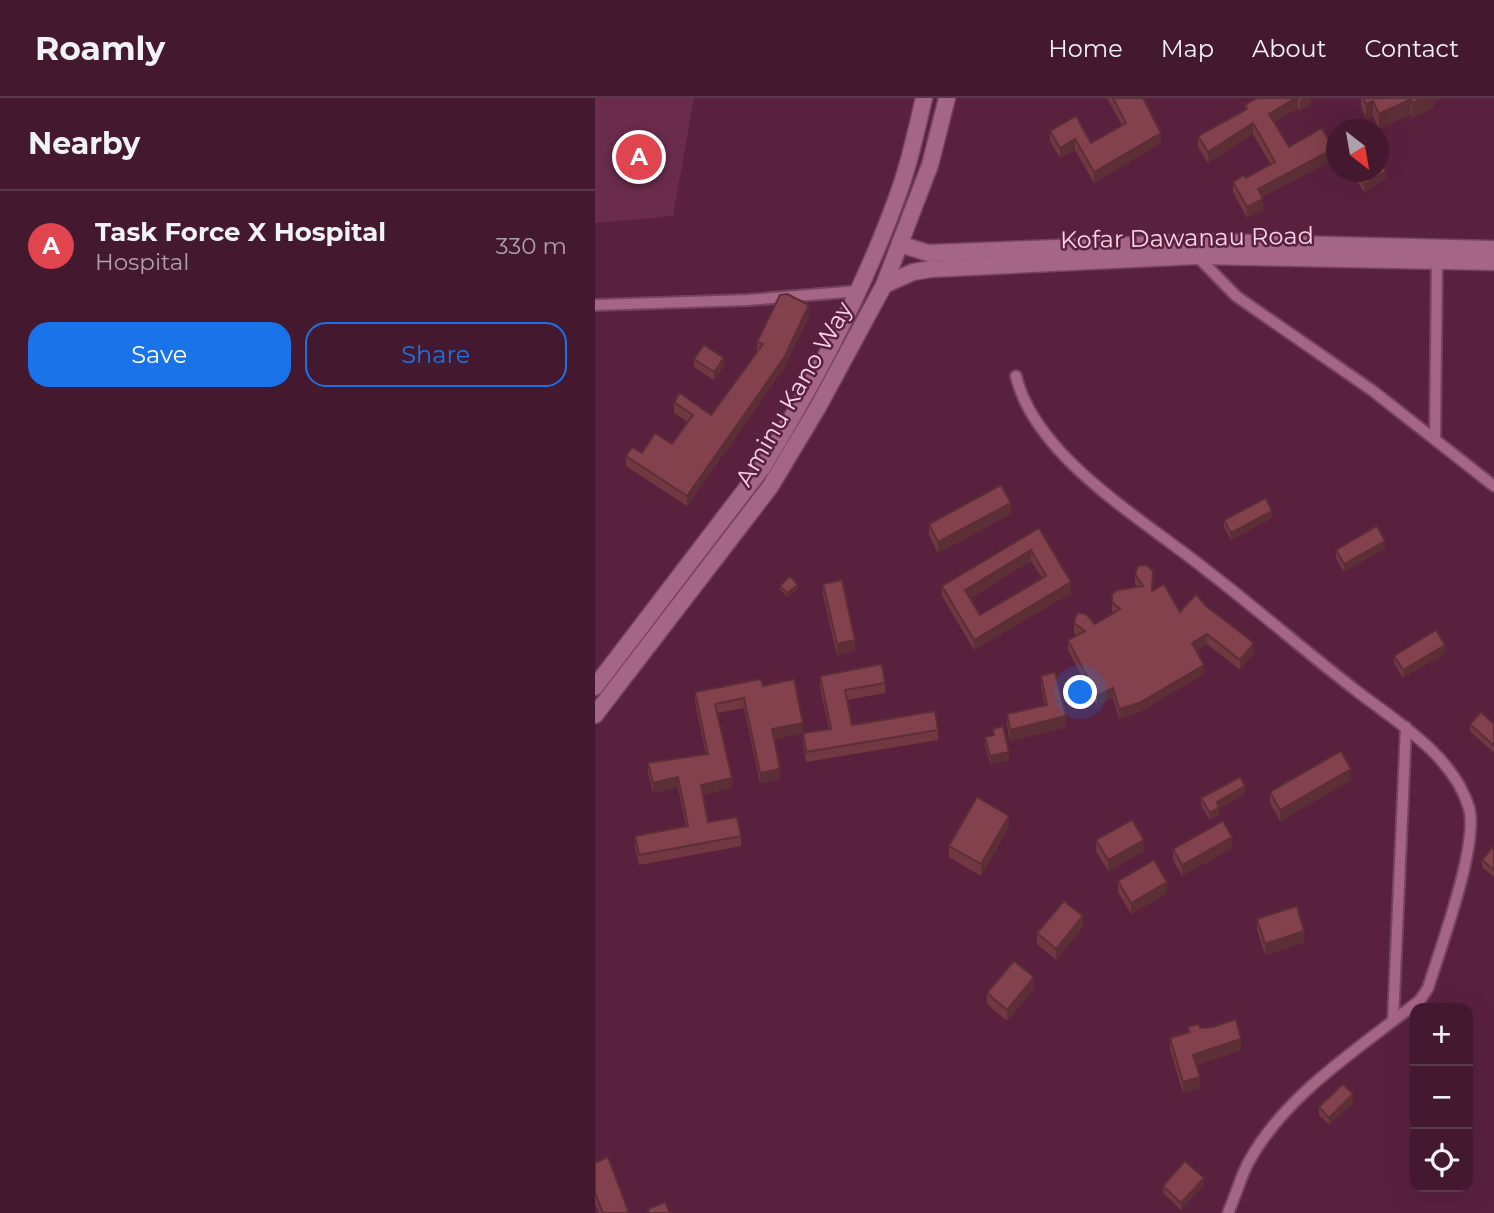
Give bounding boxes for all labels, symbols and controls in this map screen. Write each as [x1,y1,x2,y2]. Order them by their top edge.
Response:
text: Roamly [35,28,165,68]
text: Home [1048,34,1123,63]
text: Map [1161,34,1214,63]
text: About [1252,34,1326,63]
text: Contact [1364,34,1459,63]
north arrow [1326,119,1389,182]
text: Nearby [28,125,140,162]
pin: A [616,131,662,183]
text: Task Force X Hospital [95,216,386,248]
street label: Kofar Dawanau Road [1060,221,1314,254]
text: A [42,232,60,260]
text: 330 m [496,232,567,260]
text: Hospital [95,248,190,276]
street label: Aminu Kano Way [729,296,858,491]
button: Save [28,322,291,387]
button: Share [305,322,567,387]
your location [1063,675,1097,709]
map controls [1410,1003,1473,1192]
button: + [1410,1003,1473,1066]
button: − [1410,1066,1473,1129]
button: locate [1410,1129,1473,1192]

